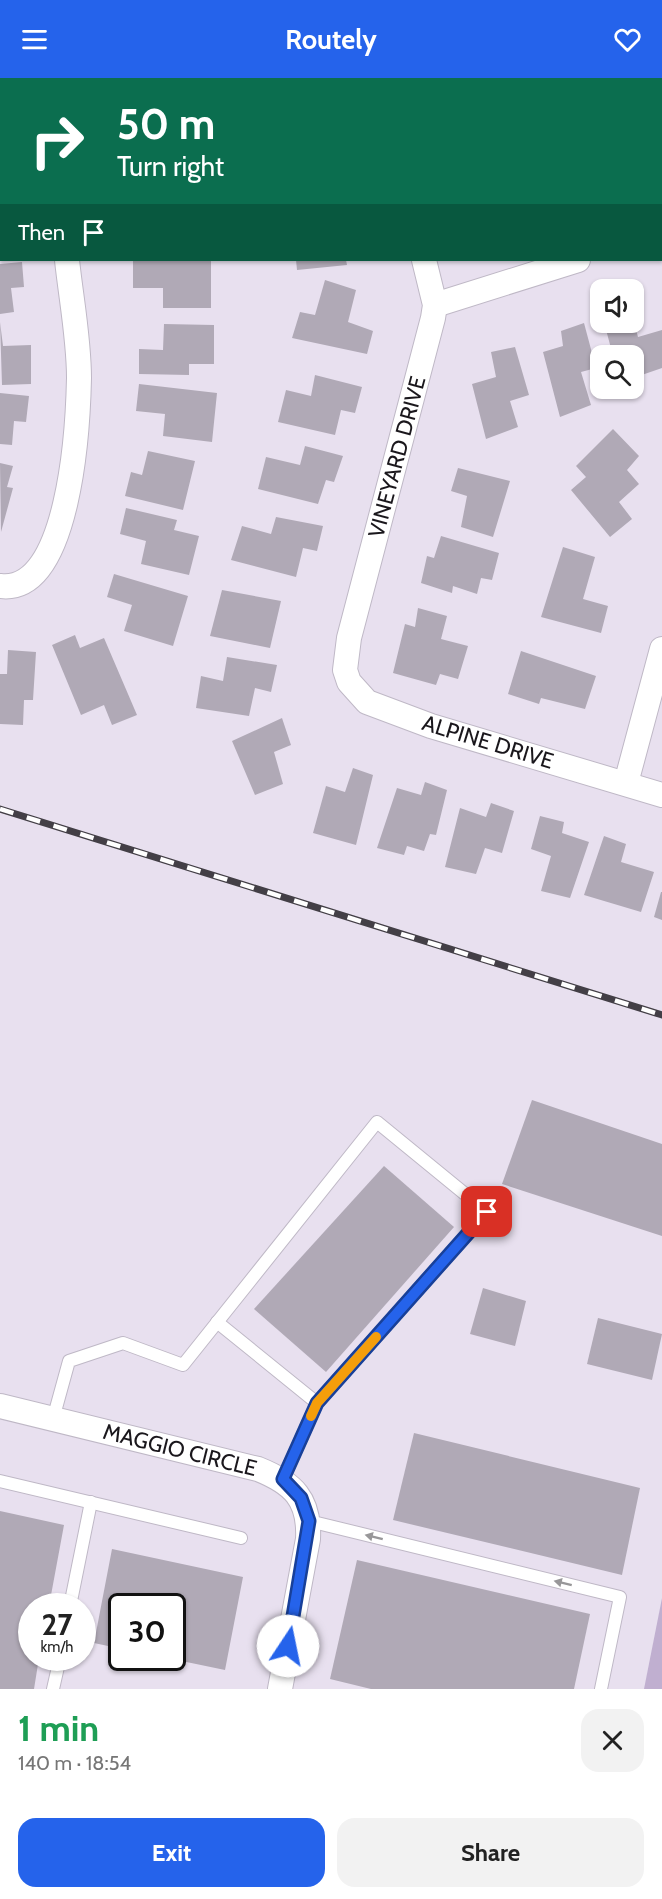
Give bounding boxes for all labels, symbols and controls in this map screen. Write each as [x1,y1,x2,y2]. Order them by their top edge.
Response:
icon: menu [18,23,51,56]
text: Routely [285,23,377,56]
icon: heart [611,23,644,56]
text: 50 m [117,98,215,150]
icon: right [18,102,96,180]
text: Turn right [117,150,224,183]
icon: arrive [77,216,110,249]
text: Then [18,219,65,246]
map controls [590,279,644,399]
button: sound [590,279,644,333]
button: search [590,345,644,399]
street label: VINEYARD DRIVE [362,373,432,541]
street label: ALPINE DRIVE [419,709,557,775]
pin [461,1186,512,1237]
icon: arrive [470,1195,503,1228]
street label: MAGGIO CIRCLE [100,1418,260,1482]
one-way arrow [364,1532,383,1541]
one-way arrow [554,1578,573,1588]
speed limit sign: 30 [108,1593,186,1671]
text: 27 [41,1606,73,1643]
position arrow [256,1614,320,1678]
text: km/h [41,1638,73,1656]
text: 1 min [18,1706,99,1750]
button: close [581,1709,644,1772]
text: 140 m · 18:54 [18,1751,131,1775]
button: Exit [18,1818,325,1887]
button: Share [337,1818,644,1887]

